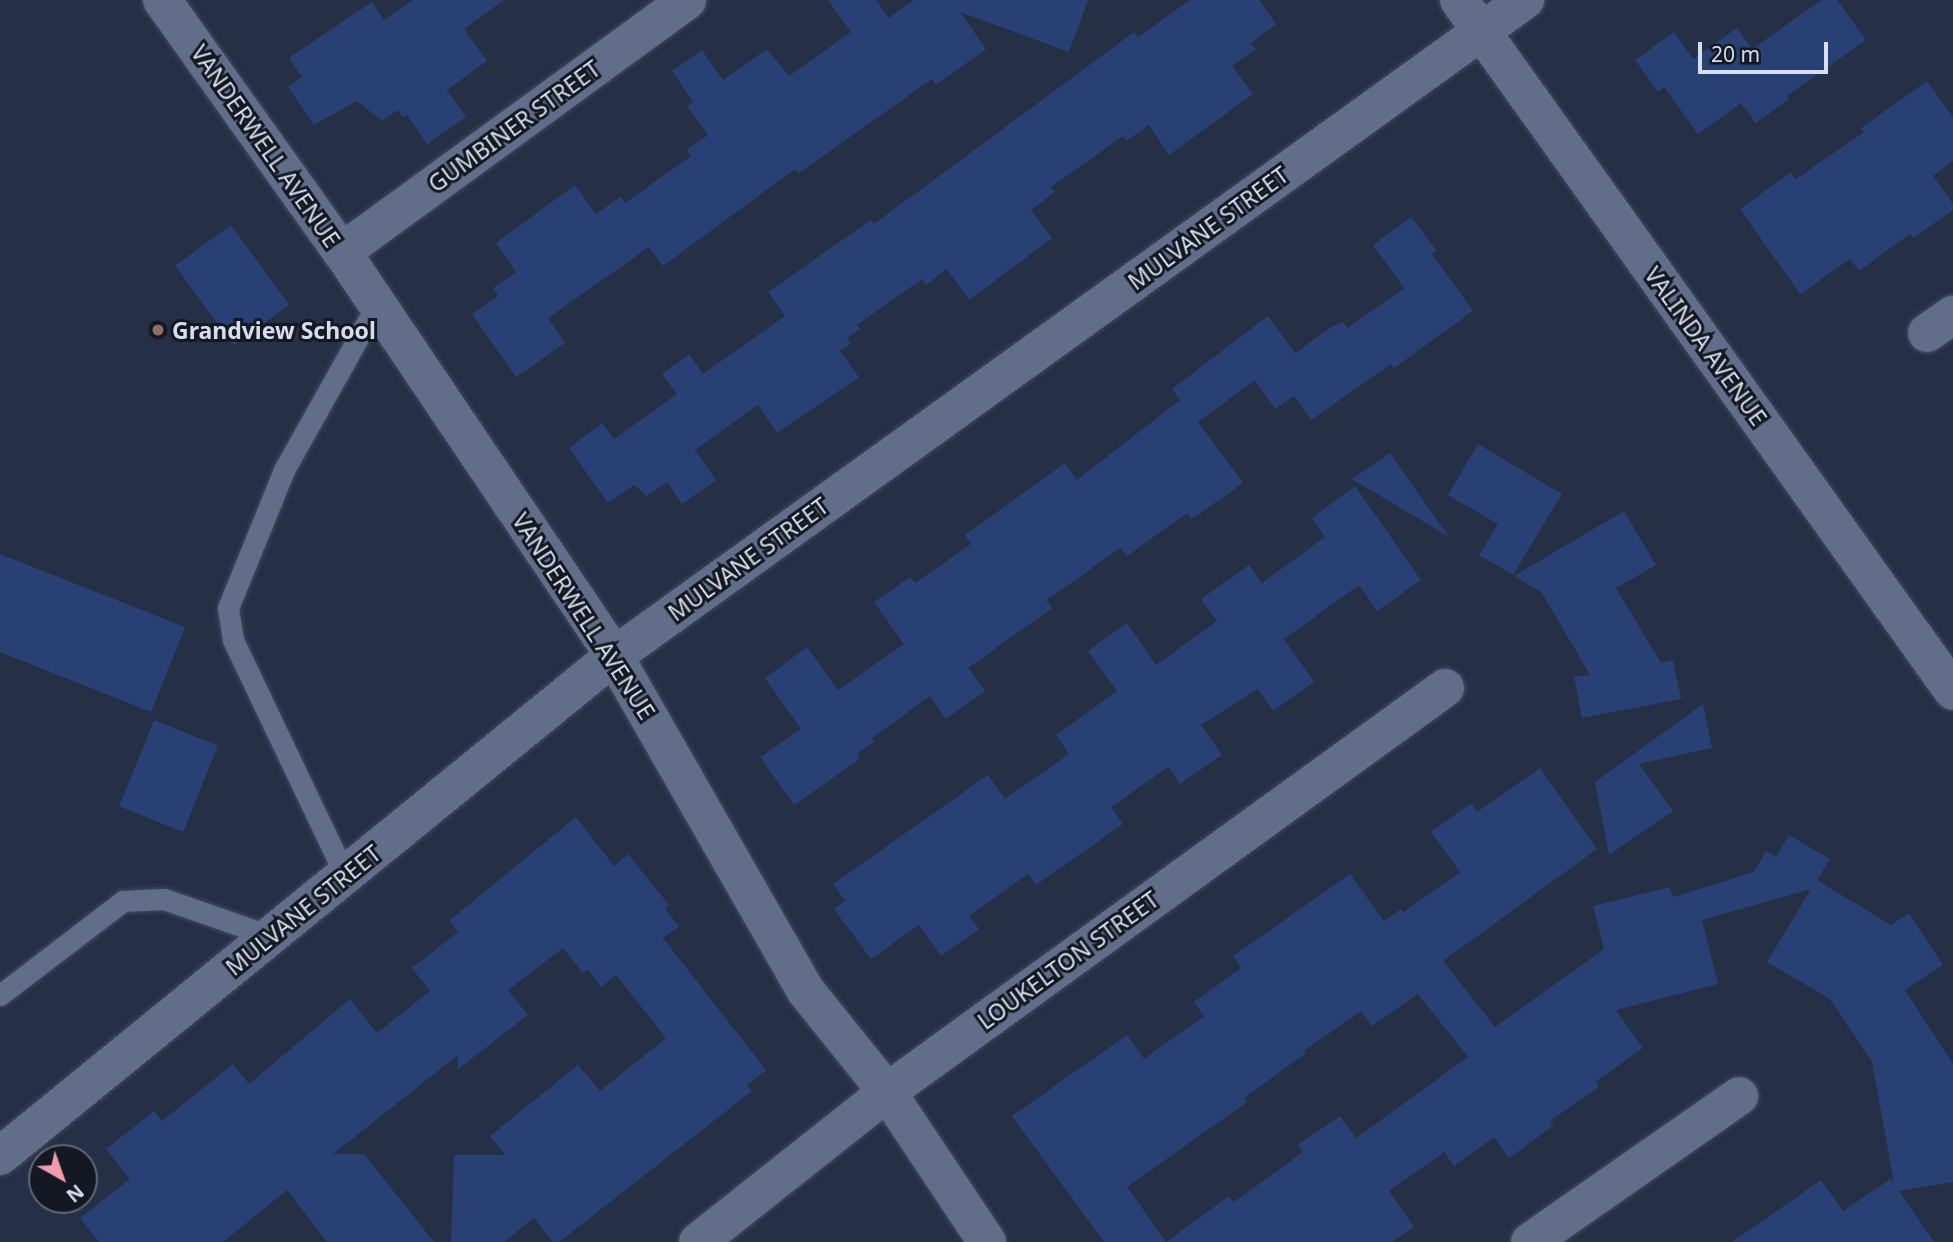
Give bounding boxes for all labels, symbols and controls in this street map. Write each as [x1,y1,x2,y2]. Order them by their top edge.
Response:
scale bar [1701,28,1830,72]
street label: VANDERWELL AVENUE [186,40,346,252]
text: 20 m [1711,40,1760,68]
street label: GUMBINER STREET [423,54,605,198]
street label: MULVANE STREET [1123,161,1293,295]
street label: VALINDA AVENUE [1639,261,1773,431]
place label: Grandview School [172,316,376,344]
marker: Grandview School [150,322,166,338]
street label: MULVANE STREET [663,492,833,626]
street label: VANDERWELL AVENUE [507,508,661,724]
street label: MULVANE STREET [220,839,386,981]
street label: LOUKELTON STREET [972,885,1164,1035]
north arrow [28,1144,98,1214]
text: N [61,1179,89,1208]

